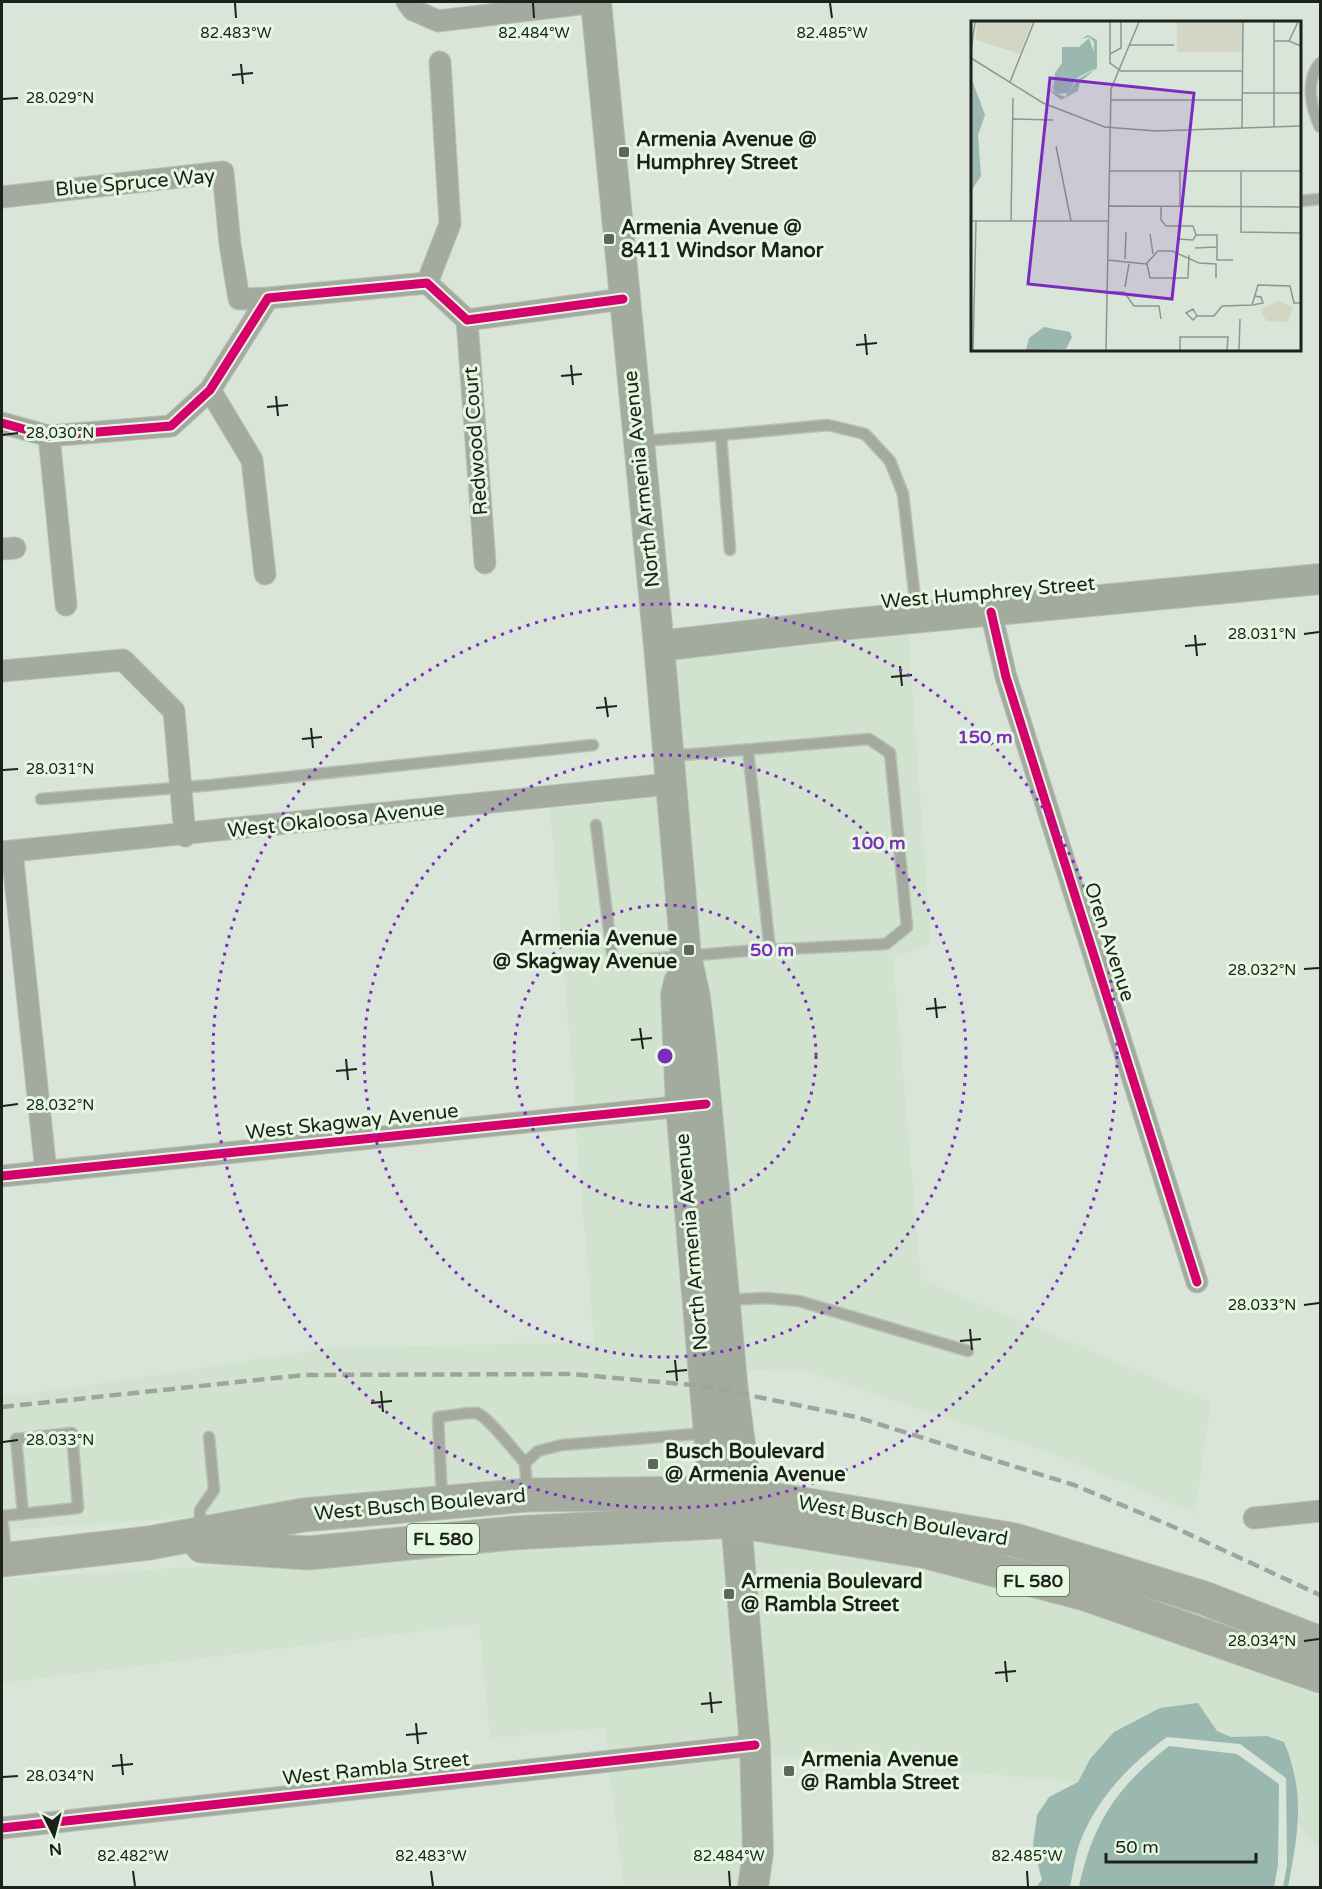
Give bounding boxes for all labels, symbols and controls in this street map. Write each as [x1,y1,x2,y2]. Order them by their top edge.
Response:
inset map [971,21,1301,351]
text: 82.483°W [200,24,272,42]
text: 82.484°W [498,24,570,42]
text: 82.485°W [796,24,868,42]
text: 28.029°N [26,89,94,107]
place label: Armenia Avenue @ Humphrey Street [636,128,817,175]
marker: Armenia Avenue @ Humphrey Street [617,145,631,159]
street label: Blue Spruce Way [54,164,216,202]
place label: Armenia Avenue @ 8411 Windsor Manor [621,216,824,263]
marker: Armenia Avenue @ 8411 Windsor Manor [602,232,616,246]
street label: Redwood Court [459,365,493,516]
street label: North Armenia Avenue [619,369,665,589]
text: 28.030°N [26,424,94,442]
street label: West Humphrey Street [880,572,1096,614]
text: 28.031°N [1228,625,1296,643]
text: 150 m [957,726,1013,748]
text: 28.031°N [26,760,94,778]
street label: West Okaloosa Avenue [226,797,446,843]
text: 100 m [850,832,906,854]
street label: Oren Avenue [1078,879,1140,1005]
place label: Armenia Avenue @ Skagway Avenue [493,927,677,974]
text: 50 m [750,939,794,961]
marker: Armenia Avenue @ Skagway Avenue [682,943,696,957]
text: 28.032°N [1228,961,1296,979]
centre of rings [655,1046,675,1066]
text: 28.032°N [26,1096,94,1114]
street label: West Skagway Avenue [244,1099,460,1145]
street label: North Armenia Avenue [671,1132,713,1352]
text: 28.033°N [1228,1296,1296,1314]
text: 28.033°N [26,1431,94,1449]
place label: Busch Boulevard @ Armenia Avenue [665,1440,845,1487]
marker: Busch Boulevard @ Armenia Avenue [646,1457,660,1471]
street label: West Busch Boulevard [313,1484,527,1526]
street label: West Busch Boulevard [796,1491,1010,1551]
road number: FL 580 [407,1524,479,1554]
road number: FL 580 [997,1566,1069,1596]
place label: Armenia Boulevard @ Rambla Street [741,1570,923,1617]
marker: Armenia Boulevard @ Rambla Street [722,1587,736,1601]
text: 28.034°N [1228,1632,1296,1650]
street label: West Rambla Street [281,1747,471,1791]
place label: Armenia Avenue @ Rambla Street [801,1748,960,1795]
marker: Armenia Avenue @ Rambla Street [782,1764,796,1778]
text: 28.034°N [26,1767,94,1785]
north arrow [24,1805,84,1865]
scale bar [1106,1826,1256,1864]
text: 50 m [1115,1836,1159,1858]
text: N [48,1838,63,1860]
text: 82.482°W [97,1847,169,1865]
text: 82.483°W [395,1847,467,1865]
text: 82.484°W [693,1847,765,1865]
text: 82.485°W [991,1847,1063,1865]

